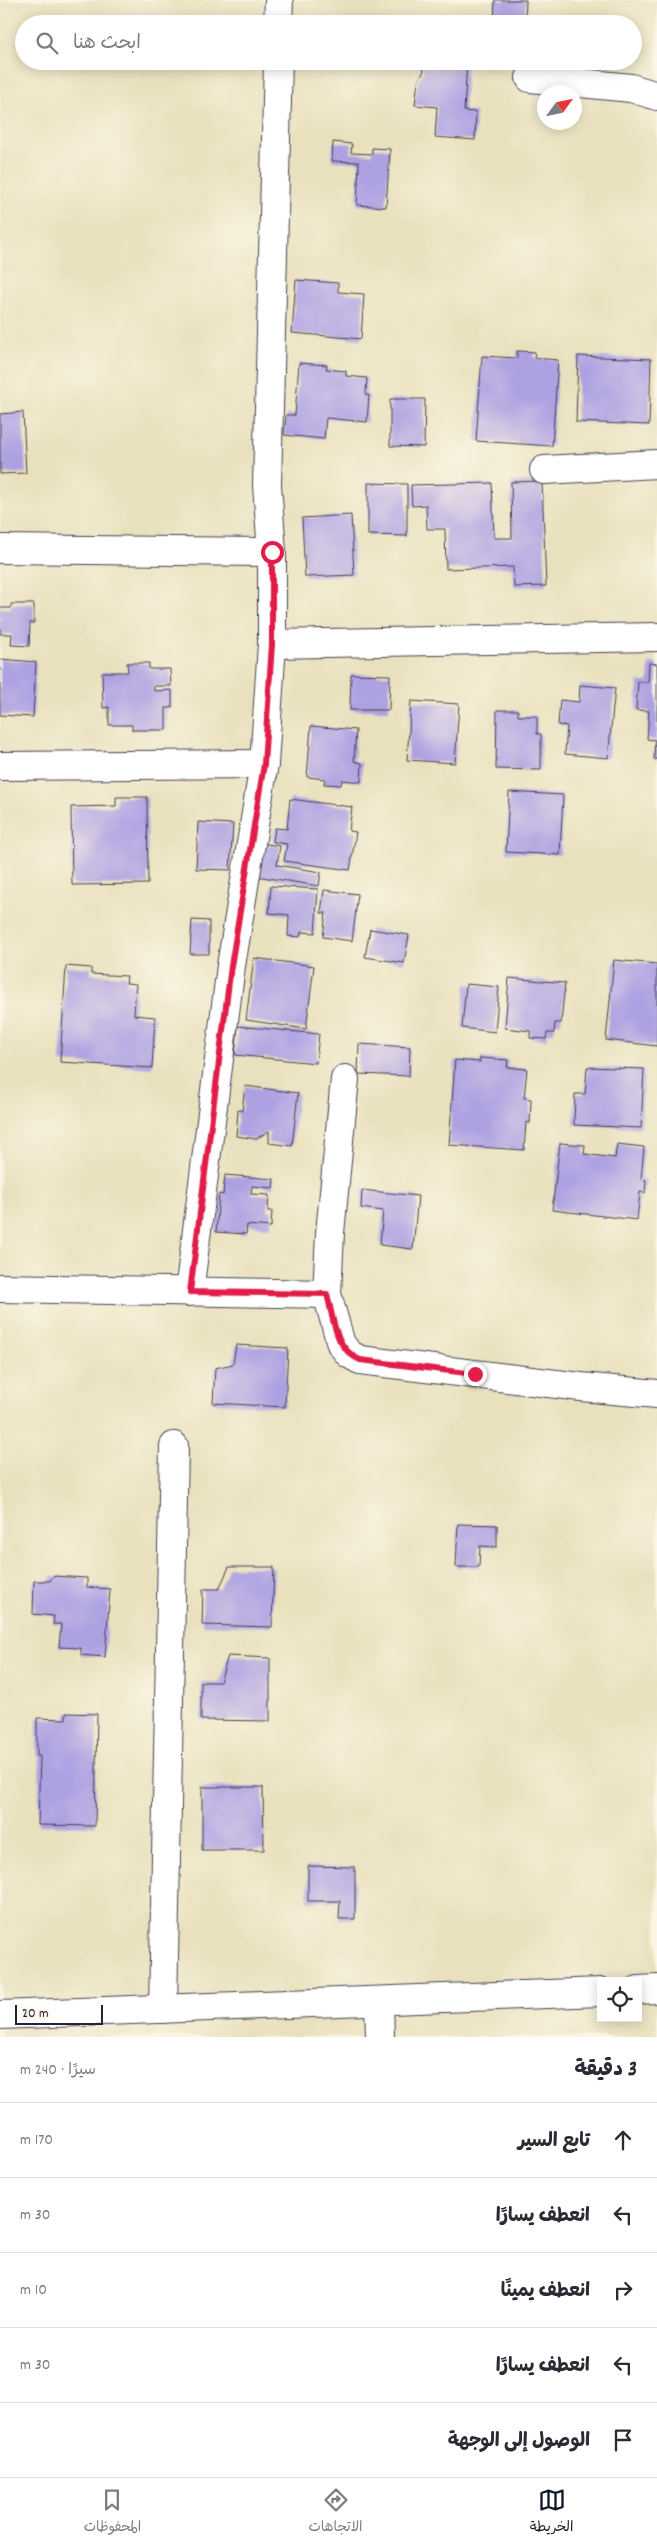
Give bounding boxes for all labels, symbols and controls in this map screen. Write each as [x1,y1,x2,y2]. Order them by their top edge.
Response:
search box [15,15,642,70]
icon: search [33,29,61,57]
text: ابحث هنا [73,31,141,58]
north arrow [537,85,582,130]
route start [261,541,284,564]
route end [464,1363,487,1386]
map controls [597,1977,642,2022]
button: locate [597,1977,642,2022]
scale bar [15,2002,102,2025]
text: 20 m [22,2004,49,2024]
text: 3 دقيقة [574,2056,637,2086]
text: سيرًا · 240 m [20,2059,96,2082]
icon: ahead [609,2126,637,2154]
text: 170 m [20,2129,53,2152]
text: تابع السير [518,2129,590,2156]
icon: left [609,2201,637,2229]
text: 30 m [20,2204,51,2227]
text: انعطف يسارًا [496,2204,590,2231]
icon: right [609,2276,637,2304]
text: 10 m [20,2279,47,2302]
text: انعطف يمينًا [501,2279,590,2306]
icon: left [609,2351,637,2379]
text: 30 m [20,2354,51,2377]
text: انعطف يسارًا [496,2354,590,2381]
icon: arrive [609,2426,637,2454]
text: الوصول إلى الوجهة [448,2429,590,2456]
tab: المحفوظات [84,2486,141,2539]
tab: الاتجاهات [308,2486,363,2539]
tab: الخريطة [530,2486,573,2539]

